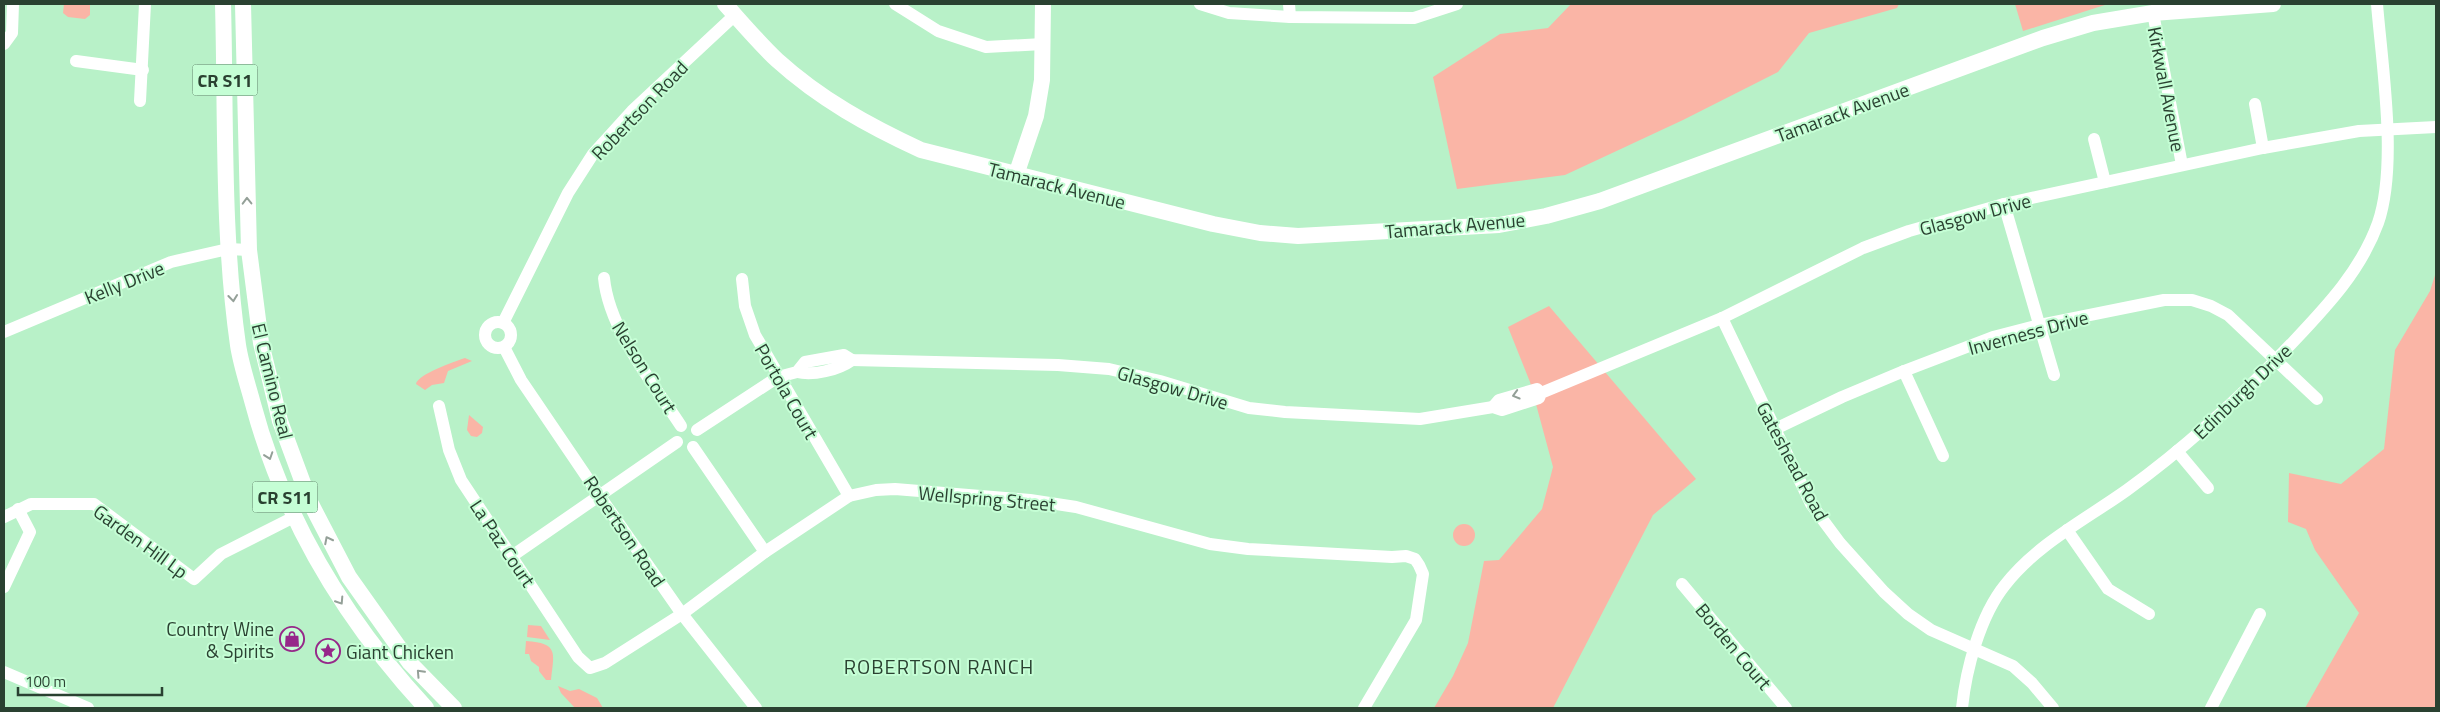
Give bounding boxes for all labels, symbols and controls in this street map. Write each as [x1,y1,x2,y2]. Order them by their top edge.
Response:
street label: Kirkwall Avenue [2141,24,2193,154]
street label: Robertson Road [584,54,694,166]
road number: CR S11 [192,64,258,96]
street label: Tamarack Avenue [1771,74,1913,150]
street label: Tamarack Avenue [985,154,1129,216]
street label: Glasgow Drive [1916,185,2034,243]
one-way arrow [242,197,253,205]
street label: Tamarack Avenue [1384,204,1526,246]
street label: Kelly Drive [80,253,168,311]
one-way arrow [227,294,238,302]
street label: Inverness Drive [1965,302,2091,362]
street label: Nelson Court [605,315,685,419]
street label: El Camino Real [245,320,301,442]
street label: Edinburgh Drive [2186,336,2298,446]
street label: Portola Court [748,338,826,444]
street label: Glasgow Drive [1114,357,1232,417]
one-way arrow [1512,389,1521,399]
street label: Gateshead Road [1749,396,1837,526]
one-way arrow [263,451,273,460]
street label: Robertson Road [577,470,673,592]
street label: Wellspring Street [917,478,1057,518]
road number: CR S11 [252,482,318,512]
street label: La Paz Court [463,494,543,593]
street label: Garden Hill Lp [88,497,194,585]
one-way arrow [324,536,334,545]
one-way arrow [334,596,344,605]
street label: Borden Court [1689,596,1779,696]
place label: Country Wine & Spirits [166,614,274,665]
shop icon: Country Wine & Spirits [279,626,305,652]
place label: Giant Chicken [346,637,454,666]
place icon: Giant Chicken [315,638,341,664]
district label: ROBERTSON RANCH [844,651,1034,682]
scale bar [18,664,161,696]
text: 100 m [25,670,66,693]
one-way arrow [417,670,426,679]

